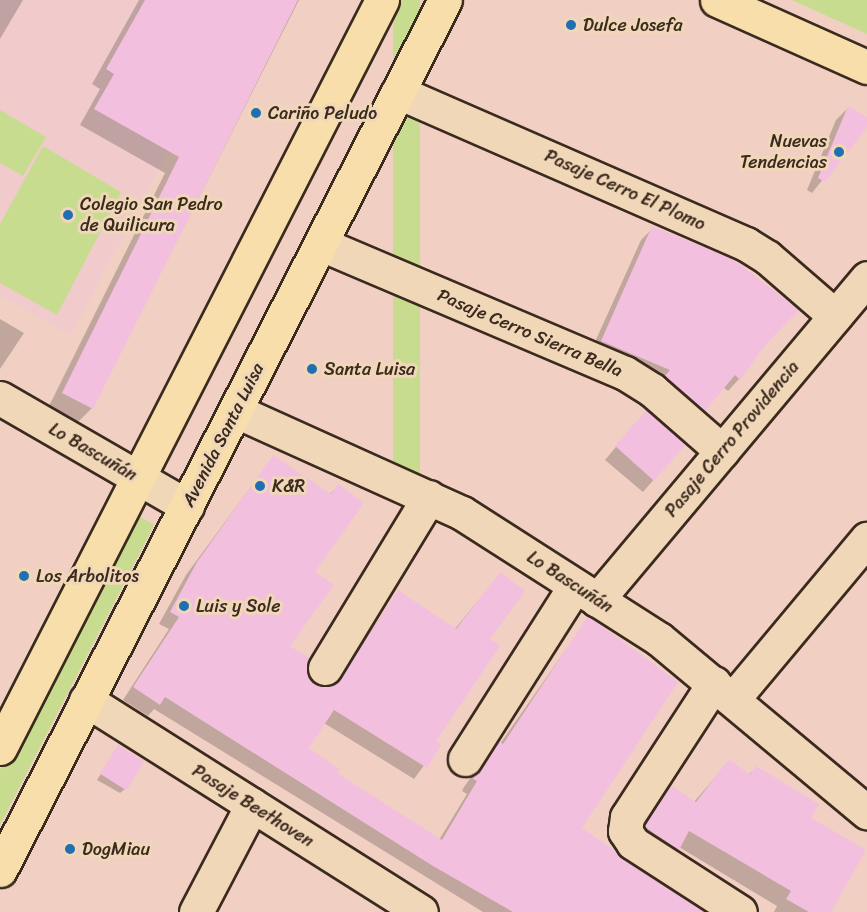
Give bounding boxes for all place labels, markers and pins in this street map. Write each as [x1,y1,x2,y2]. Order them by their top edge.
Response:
place label: Dulce Josefa [583,14,683,36]
marker: Dulce Josefa [564,18,578,32]
place label: Cariño Peludo [268,102,377,124]
marker: Cariño Peludo [249,106,263,120]
place label: Nuevas Tendencias [740,131,827,174]
marker: Nuevas Tendencias [832,145,846,159]
place label: Colegio San Pedro de Quilicura [80,194,224,236]
marker: Colegio San Pedro de Quilicura [61,208,75,222]
place label: Santa Luisa [324,358,416,380]
marker: Santa Luisa [305,362,319,376]
place label: K&R [272,475,305,497]
marker: K&R [253,479,267,493]
place label: Los Arbolitos [36,565,140,587]
marker: Los Arbolitos [17,569,31,583]
place label: Luis y Sole [196,595,281,617]
marker: Luis y Sole [177,599,191,613]
place label: DogMiau [82,838,150,860]
marker: DogMiau [63,842,77,856]

